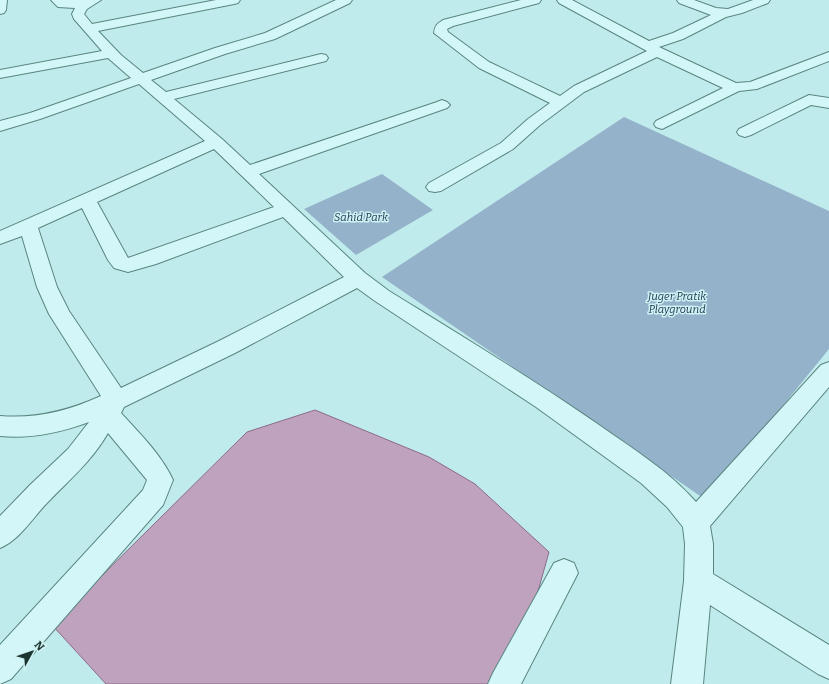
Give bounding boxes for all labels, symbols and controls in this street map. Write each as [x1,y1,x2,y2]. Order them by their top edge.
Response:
park label: Sahid Park [334,211,389,224]
park label: Juger Pratik Playground [647,290,707,316]
north arrow [12,632,52,672]
text: N [32,638,47,654]

